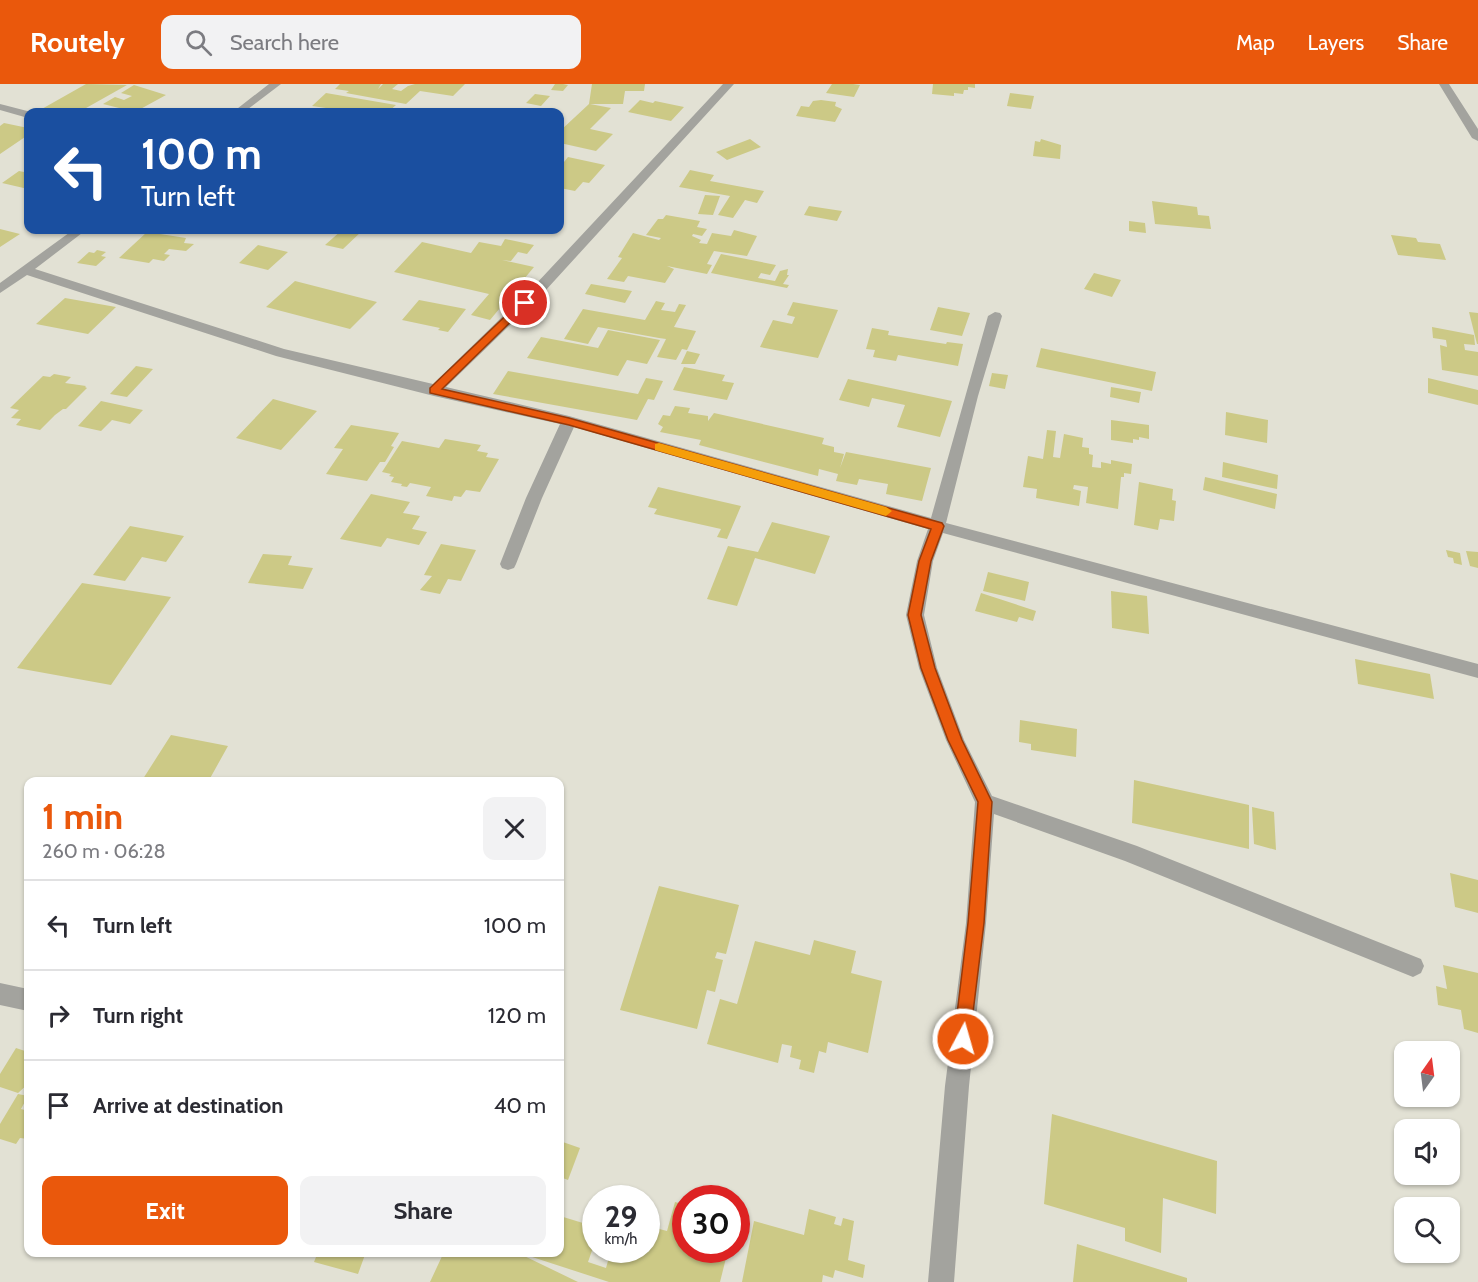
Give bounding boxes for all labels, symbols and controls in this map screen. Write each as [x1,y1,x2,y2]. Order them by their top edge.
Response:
search box [161,15,581,69]
text: Routely [30,25,125,59]
icon: search [182,26,215,59]
text: Search here [230,29,339,56]
text: Map [1236,30,1275,55]
text: Layers [1308,30,1364,55]
text: Share [1397,30,1448,55]
text: 100 m [141,128,262,180]
icon: left [42,132,120,210]
text: Turn left [141,180,235,213]
pin [499,277,550,328]
icon: arrive [508,286,541,319]
text: 1 min [42,794,123,838]
button: close [483,797,546,860]
text: 260 m · 06:28 [42,839,166,863]
icon: left [42,909,75,942]
text: Turn left [93,912,172,939]
text: 100 m [484,912,546,939]
icon: right [42,999,75,1032]
text: Turn right [93,1002,183,1029]
text: 120 m [488,1002,546,1029]
position arrow [931,1007,995,1071]
north arrow [1394,1041,1460,1107]
map controls [1394,1041,1460,1263]
icon: arrive [42,1089,75,1122]
text: Arrive at destination [93,1092,283,1119]
text: 40 m [494,1092,546,1119]
button: sound [1394,1119,1460,1185]
button: Exit [42,1176,288,1245]
button: Share [300,1176,546,1245]
speed limit sign: 30 [672,1185,750,1263]
button: search [1394,1197,1460,1263]
text: 29 [605,1198,637,1235]
text: km/h [605,1230,637,1248]

